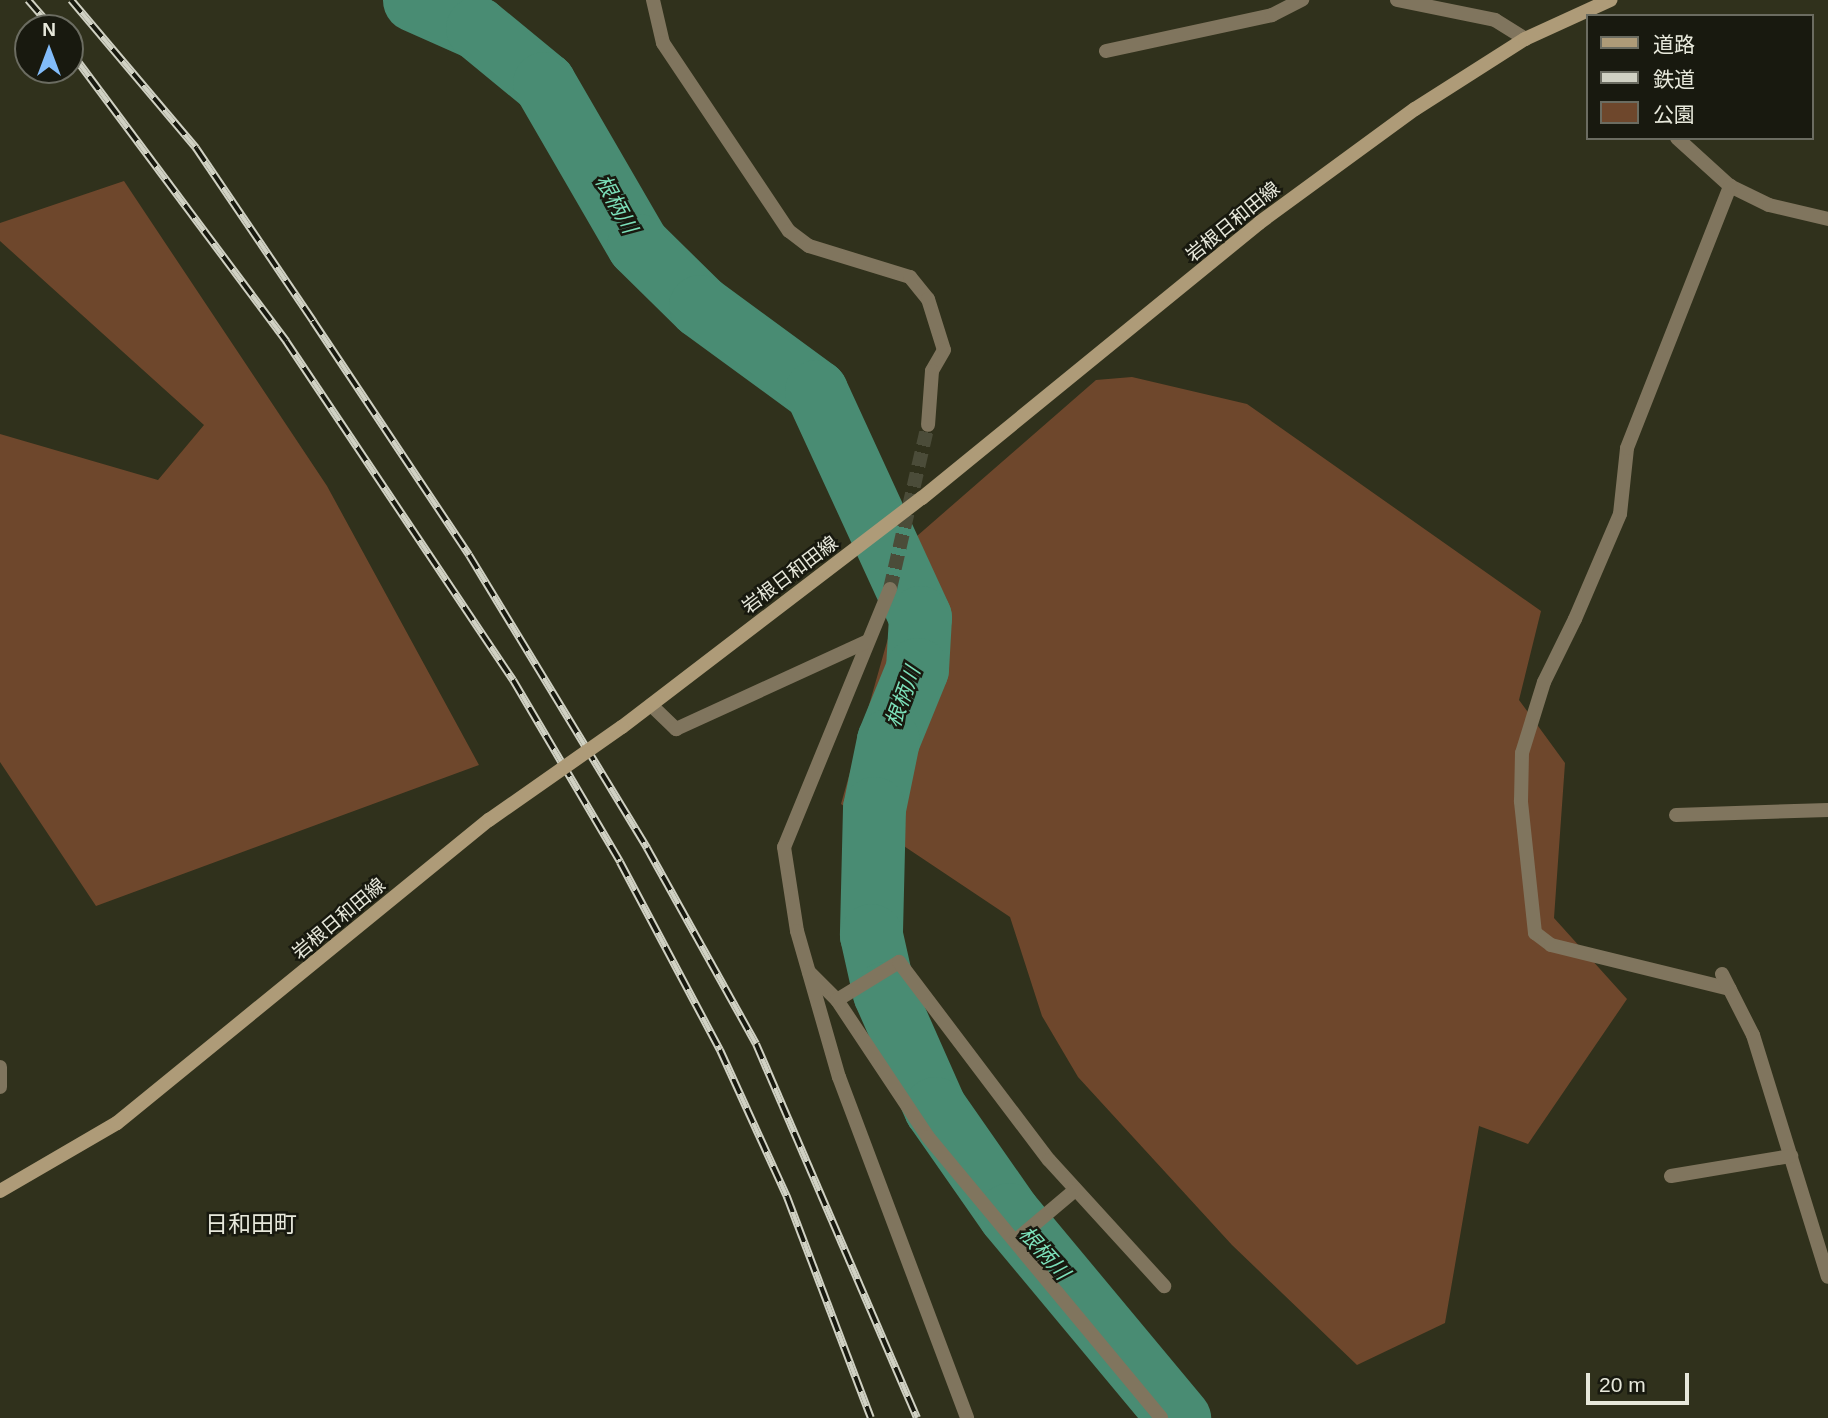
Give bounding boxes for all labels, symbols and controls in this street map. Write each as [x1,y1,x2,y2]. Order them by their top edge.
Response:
north arrow [14,14,84,84]
legend [1587,14,1814,140]
text: N [42,19,56,40]
text: 道路 [1653,33,1695,56]
text: 鉄道 [1653,68,1695,91]
text: 公園 [1653,103,1695,126]
water label: 根柄川 [590,170,642,238]
street label: 岩根日和田線 [1182,177,1284,267]
street label: 岩根日和田線 [738,532,842,618]
water label: 根柄川 [880,663,926,731]
street label: 岩根日和田線 [288,874,390,964]
district label: 日和田町 [205,1210,297,1238]
water label: 根柄川 [1014,1221,1074,1285]
scale bar [1590,1358,1693,1402]
text: 20 m [1599,1373,1646,1396]

